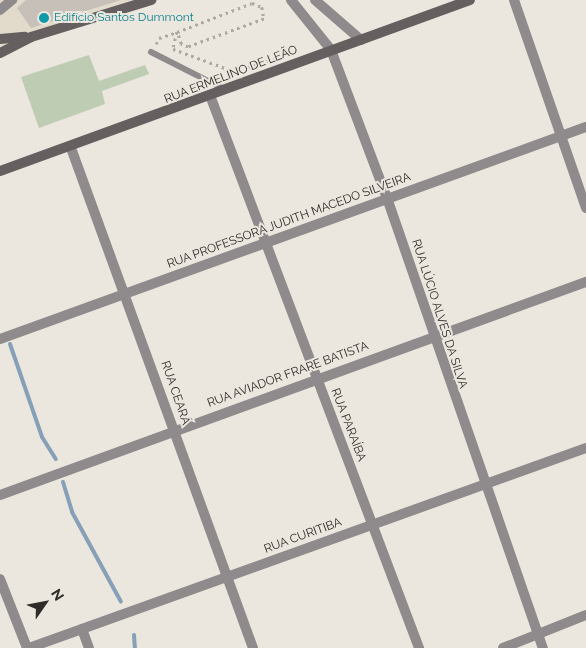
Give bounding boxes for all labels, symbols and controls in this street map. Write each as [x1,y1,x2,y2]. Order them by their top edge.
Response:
place label: Edifício Santos Dummont [54,11,194,25]
marker: Edifício Santos Dummont [38,12,50,24]
street label: RUA ERMELINO DE LEÃO [162,43,300,107]
street label: RUA PROFESSORA JUDITH MACEDO SILVEIRA [165,170,413,272]
street label: RUA LÚCIO ALVES DA SILVA [408,237,470,391]
street label: RUA AVIADOR FRARE BATISTA [205,339,371,411]
street label: RUA CEARÁ [157,359,193,427]
street label: RUA PARAÍBA [327,386,369,464]
street label: RUA CURITIBA [262,515,344,557]
north arrow [20,578,70,628]
text: N [48,586,67,604]

